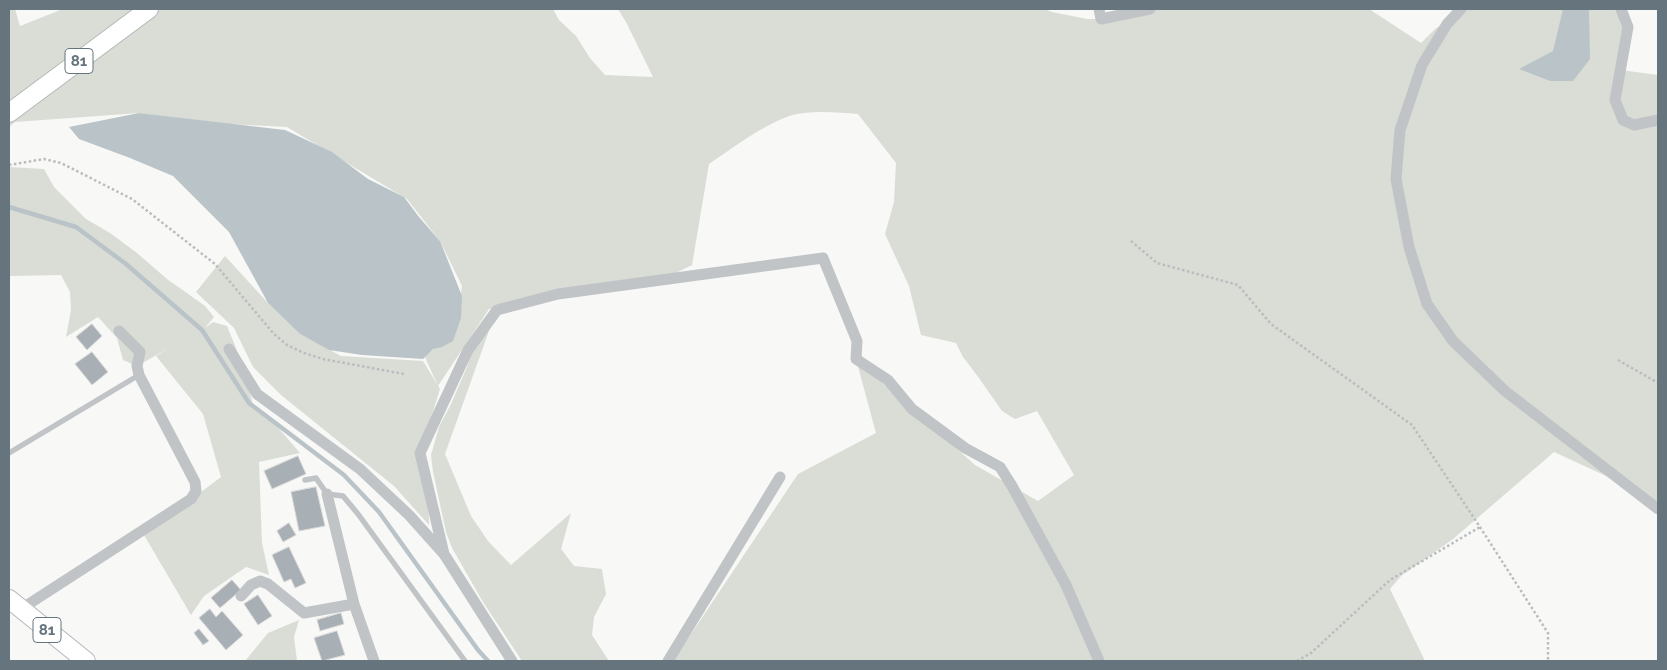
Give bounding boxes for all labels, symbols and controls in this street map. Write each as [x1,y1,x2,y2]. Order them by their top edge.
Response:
road number: 81 [65,48,93,74]
road number: 81 [33,618,61,642]

